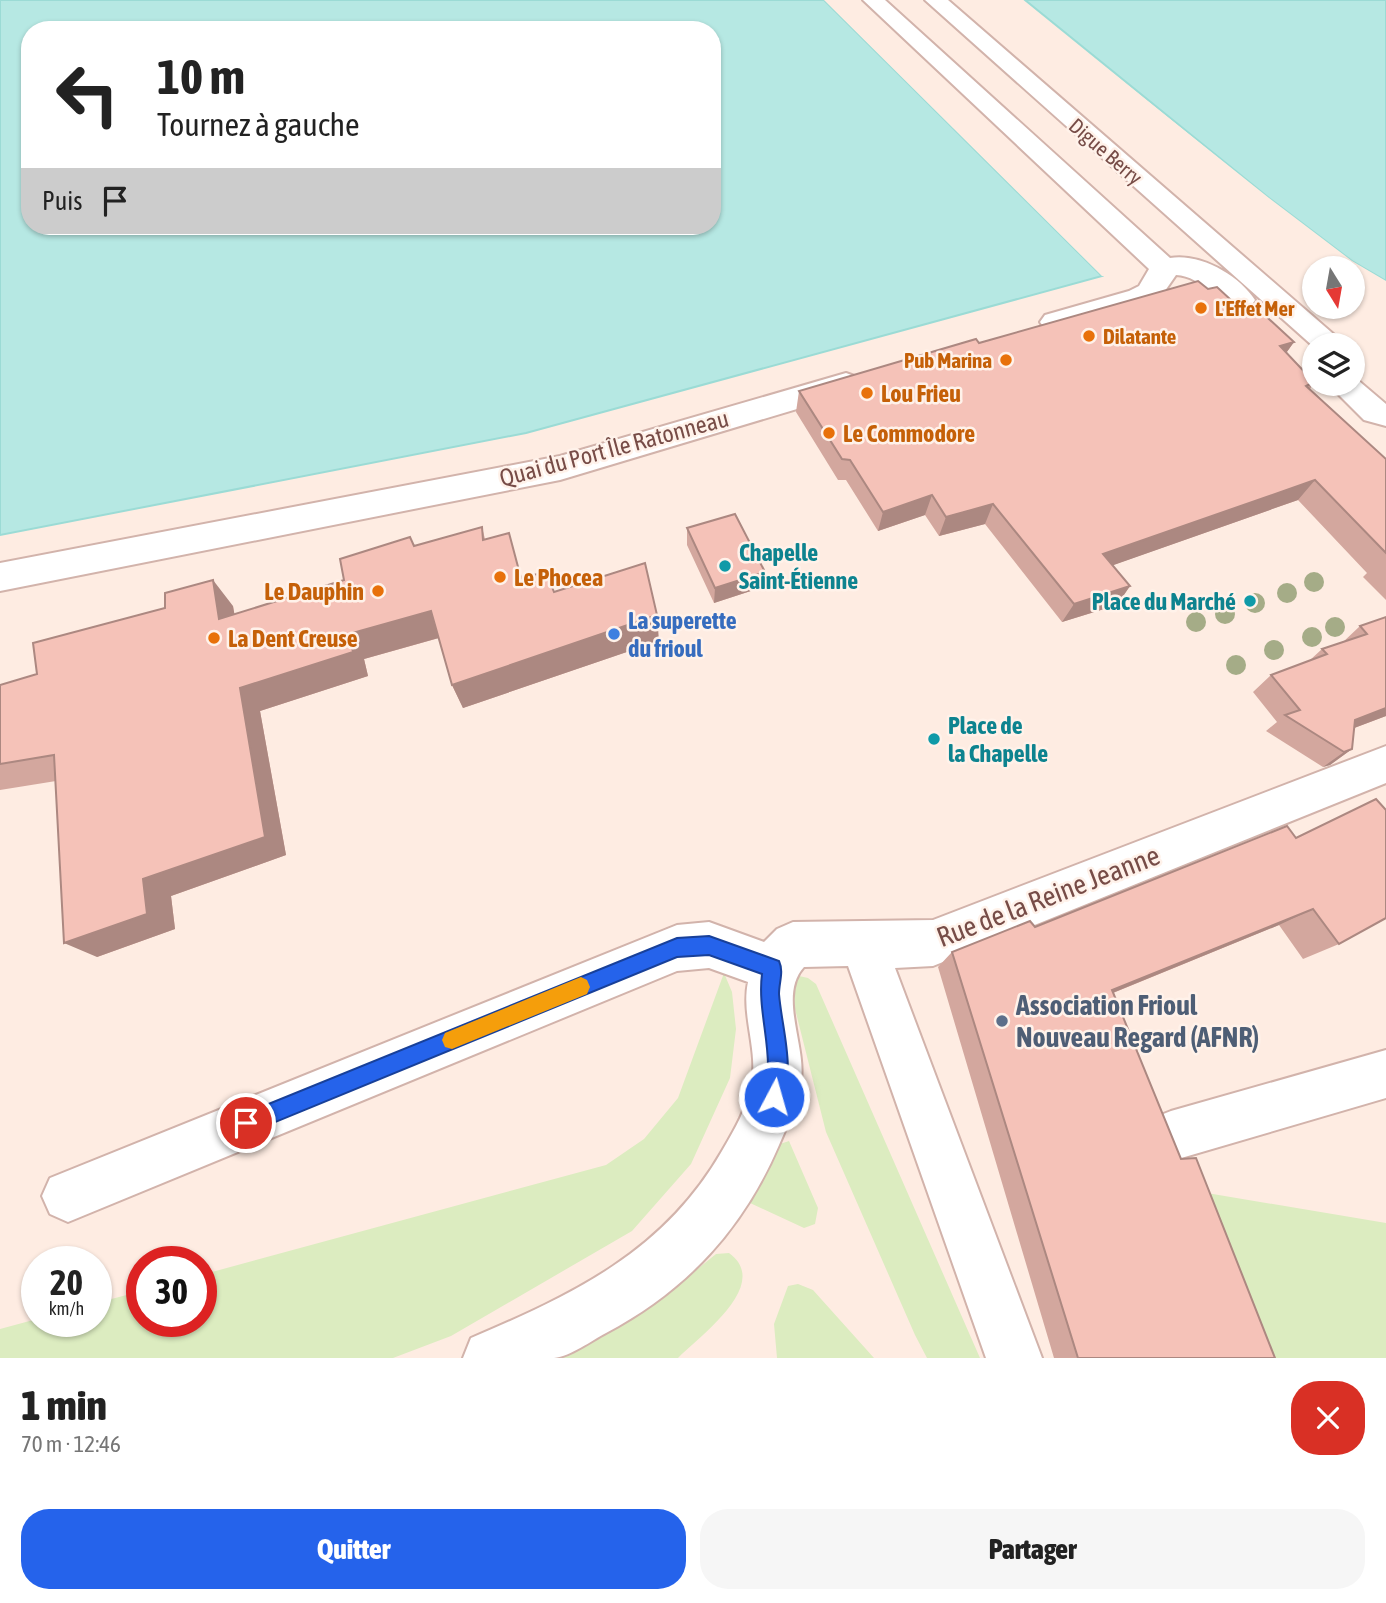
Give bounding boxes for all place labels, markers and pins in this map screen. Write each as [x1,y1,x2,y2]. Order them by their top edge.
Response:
place label: L'Effet Mer [1215,296,1295,320]
marker: L'Effet Mer [1193,300,1209,316]
place label: Dilatante [1103,324,1176,348]
marker: Dilatante [1081,328,1097,344]
place label: Pub Marina [904,348,992,372]
marker: Pub Marina [998,352,1014,368]
place label: Lou Frieu [881,380,961,407]
marker: Lou Frieu [859,385,875,401]
place label: Le Commodore [843,420,975,447]
marker: Le Commodore [821,425,837,441]
place label: Chapelle Saint-Étienne [739,539,858,594]
marker: Chapelle Saint-Étienne [717,558,733,574]
place label: Le Phocea [514,564,603,591]
marker: Le Phocea [492,569,508,585]
place label: Le Dauphin [264,578,364,605]
marker: Le Dauphin [370,583,386,599]
place label: Place du Marché [1092,588,1236,615]
marker: Place du Marché [1242,593,1258,609]
place label: La superette du frioul [628,607,737,662]
place label: La Dent Creuse [228,625,358,652]
marker: La superette du frioul [606,626,622,642]
marker: La Dent Creuse [206,630,222,646]
place label: Place de la Chapelle [948,712,1048,767]
marker: Place de la Chapelle [926,731,942,747]
place label: Association Frioul Nouveau Regard (AFNR) [1015,989,1259,1053]
marker: Association Frioul Nouveau Regard (AFNR) [994,1013,1010,1029]
pin [216,1093,276,1153]

